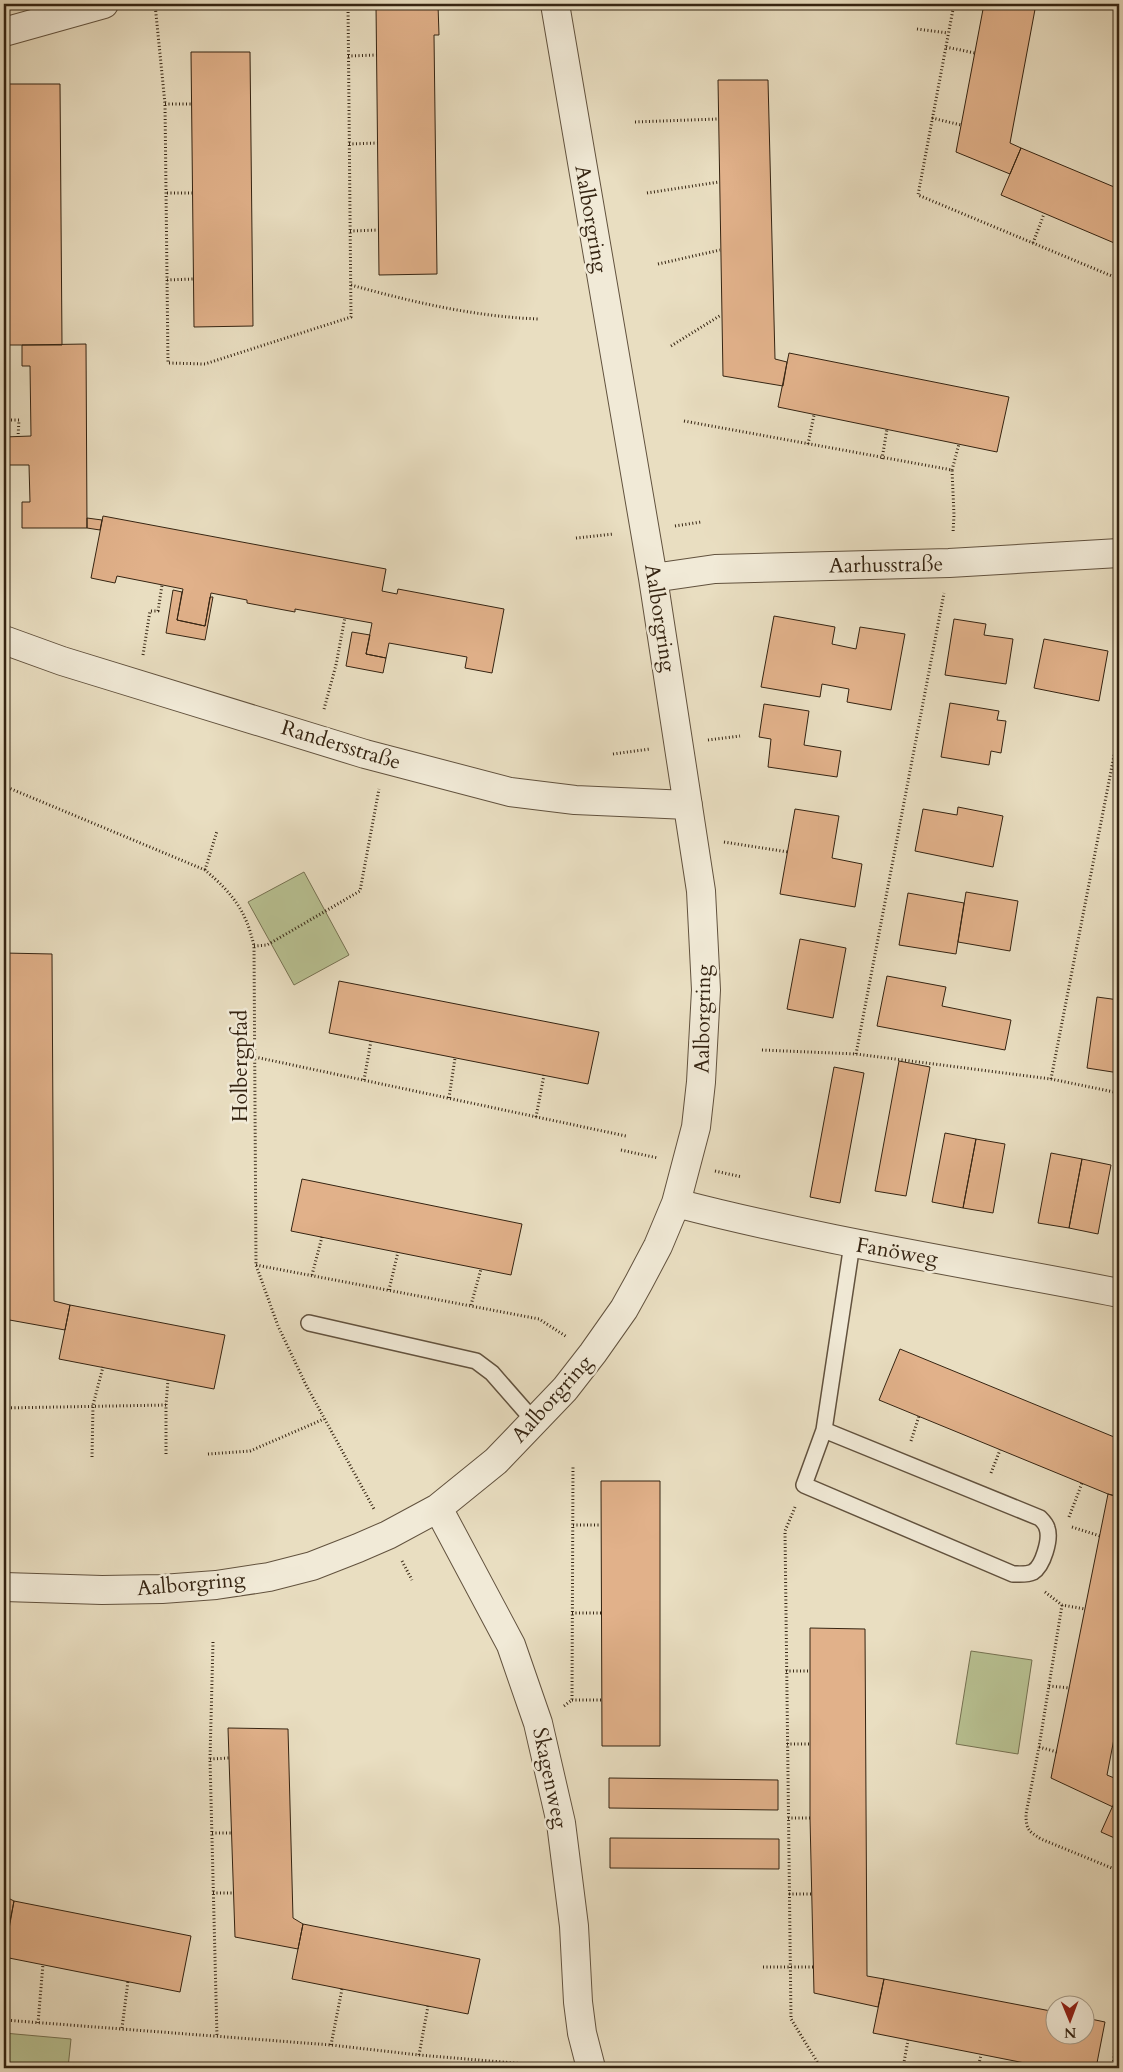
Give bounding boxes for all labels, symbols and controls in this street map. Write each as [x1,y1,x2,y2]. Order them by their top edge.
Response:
street label: Aalborgring [567,163,615,275]
street label: Aarhusstraße [829,550,943,580]
street label: Aalborgring [637,562,683,674]
street label: Randersstraße [278,713,404,777]
street label: Aalborgring [688,964,718,1074]
street label: Holbergpfad [226,1010,255,1122]
street label: Fanöweg [854,1231,940,1273]
street label: Aalborgring [505,1349,599,1449]
street label: Aalborgring [136,1565,247,1603]
street label: Skagenweg [525,1725,575,1831]
north arrow [1046,1994,1096,2044]
text: N [1064,2023,1076,2042]

